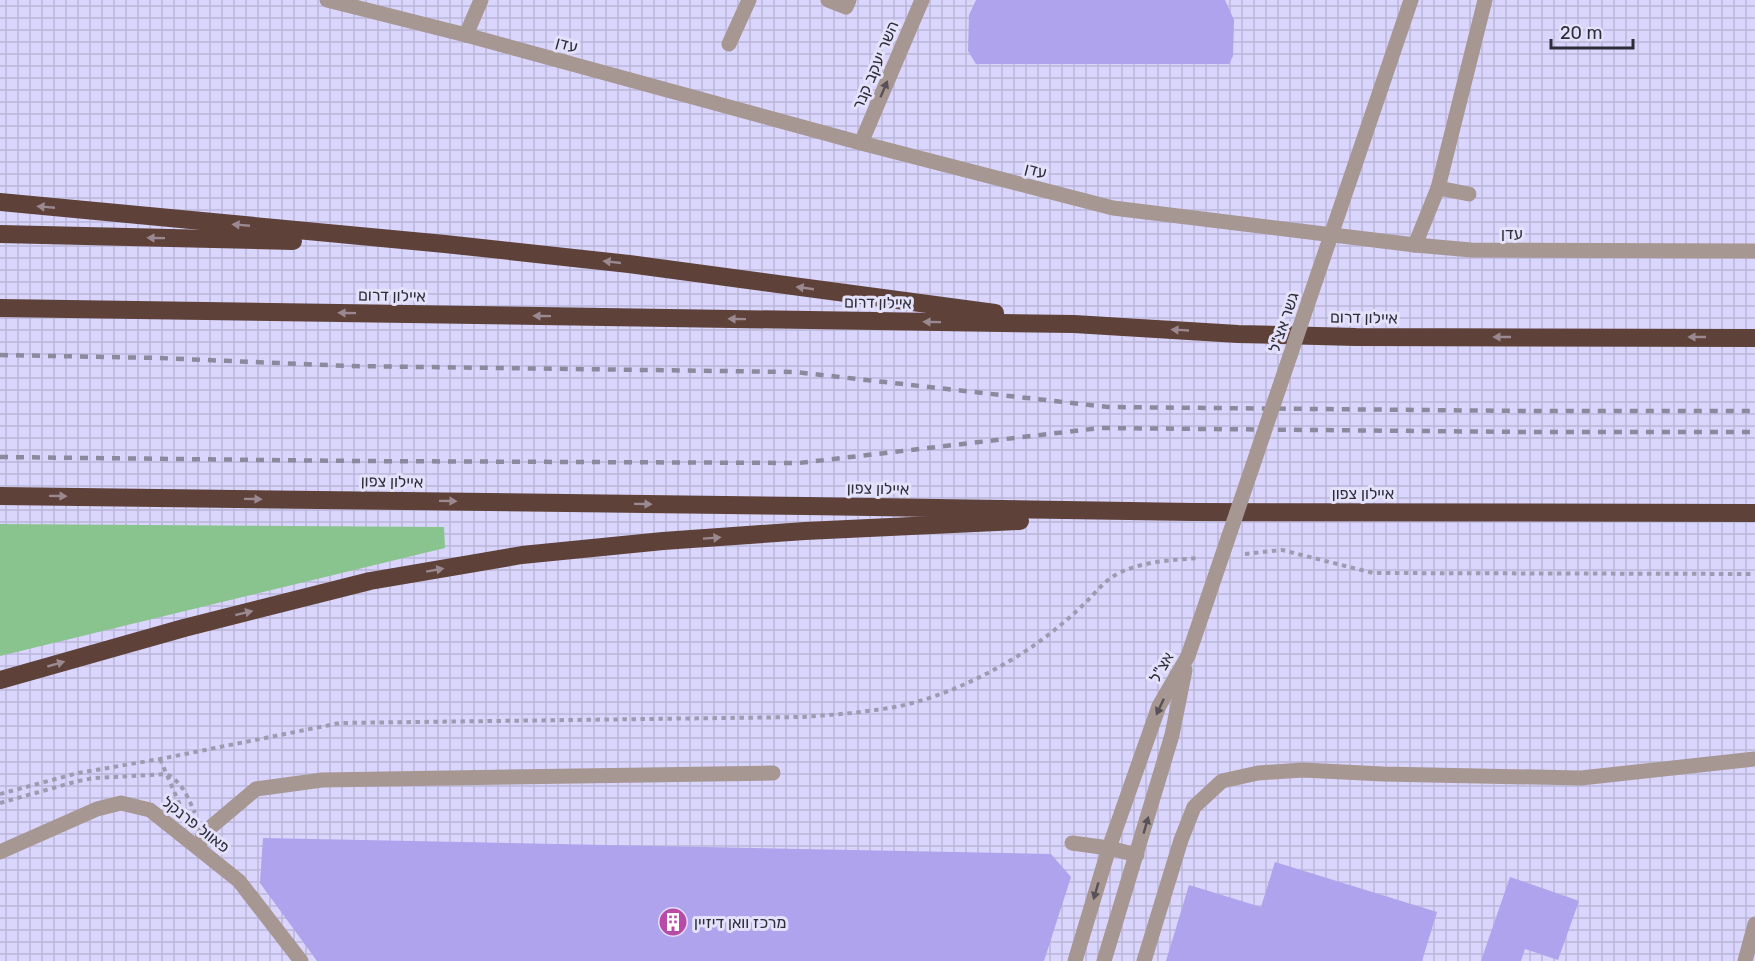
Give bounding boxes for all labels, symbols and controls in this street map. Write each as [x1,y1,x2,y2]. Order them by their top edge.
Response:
scale bar [1551,12,1634,50]
street label: השר יעקב קנר [848,18,903,112]
text: 20 m [1560,22,1602,44]
street label: עדן [554,32,580,57]
one-way arrow [879,80,889,98]
street label: עדן [1023,159,1049,182]
one-way arrow [37,202,56,212]
one-way arrow [231,220,250,230]
street label: עדן [1501,224,1523,243]
one-way arrow [146,233,165,242]
one-way arrow [602,257,621,267]
one-way arrow [796,283,815,292]
street label: איילון דרום [358,285,426,306]
street label: גשר אצ"ל [1264,289,1303,355]
street label: איילון דרום [844,292,912,313]
street label: איילון דרום [1330,307,1398,328]
one-way arrow [337,309,356,318]
one-way arrow [532,311,551,321]
one-way arrow [727,314,746,324]
one-way arrow [922,317,941,327]
one-way arrow [1170,326,1189,335]
one-way arrow [1492,332,1511,342]
one-way arrow [1687,333,1706,342]
street label: איילון צפון [361,471,423,492]
street label: איילון צפון [847,478,909,499]
street label: איילון צפון [1332,484,1394,503]
one-way arrow [49,491,68,501]
one-way arrow [244,494,263,504]
one-way arrow [439,496,458,506]
one-way arrow [634,499,653,508]
one-way arrow [702,533,721,542]
one-way arrow [425,565,444,574]
one-way arrow [235,607,254,617]
street label: אצ"ל [1145,649,1178,686]
one-way arrow [48,659,66,668]
one-way arrow [1156,698,1165,715]
street label: פאוול פרנקל [158,792,233,857]
one-way arrow [1142,816,1151,834]
one-way arrow [1091,882,1100,900]
building icon: מרכז וואן דיזיין [657,906,689,938]
place label: מרכז וואן דיזיין [694,913,786,932]

